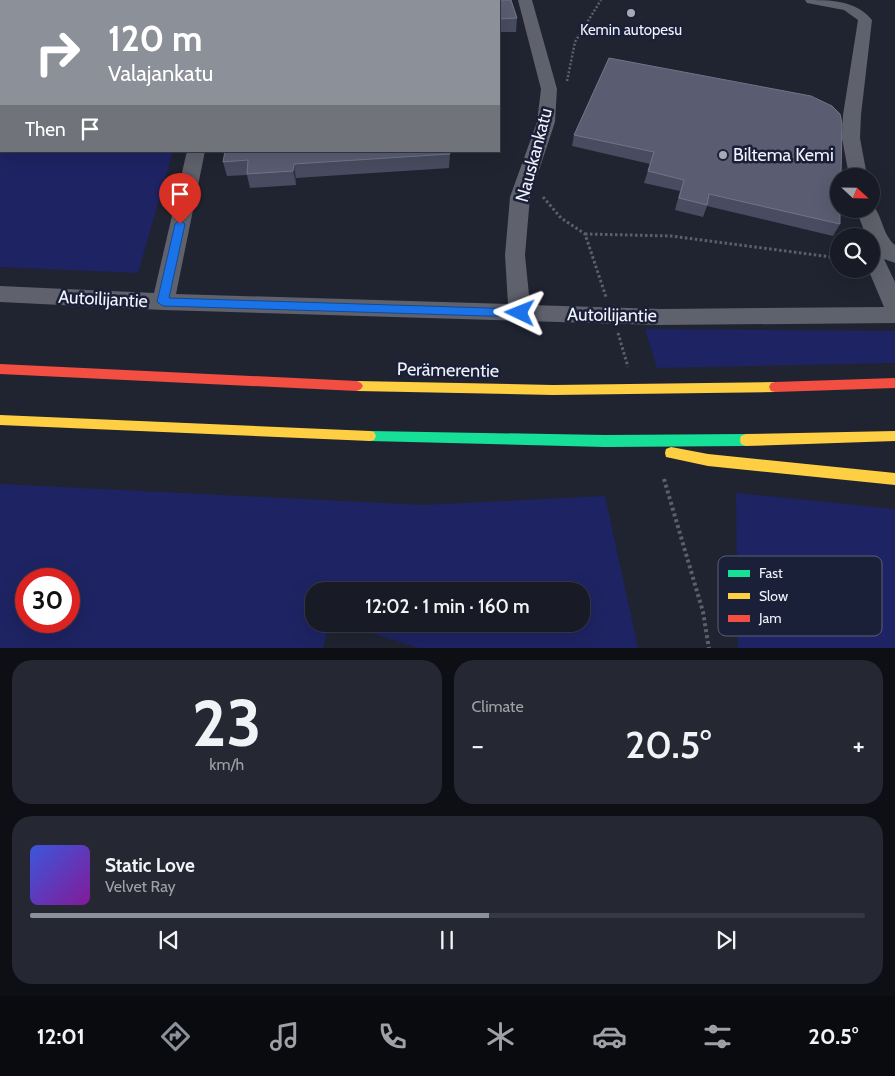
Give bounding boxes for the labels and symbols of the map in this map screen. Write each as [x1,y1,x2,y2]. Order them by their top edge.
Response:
marker: Kemin autopesu [625,7,637,19]
place label: Kemin autopesu [580,21,682,39]
street label: Nauskankatu [511,105,557,205]
place label: Biltema Kemi [733,144,834,166]
marker: Biltema Kemi [717,149,729,161]
north arrow [830,168,880,218]
pin [159,173,201,224]
street label: Autoilijantie [58,286,148,312]
position arrow [493,286,545,338]
street label: Autoilijantie [567,303,657,327]
street label: Perämerentie [397,358,499,382]
legend [718,556,882,636]
text: Fast [759,564,783,582]
speed limit sign: 30 [15,568,80,633]
text: Slow [759,587,788,605]
text: Jam [758,609,781,627]

